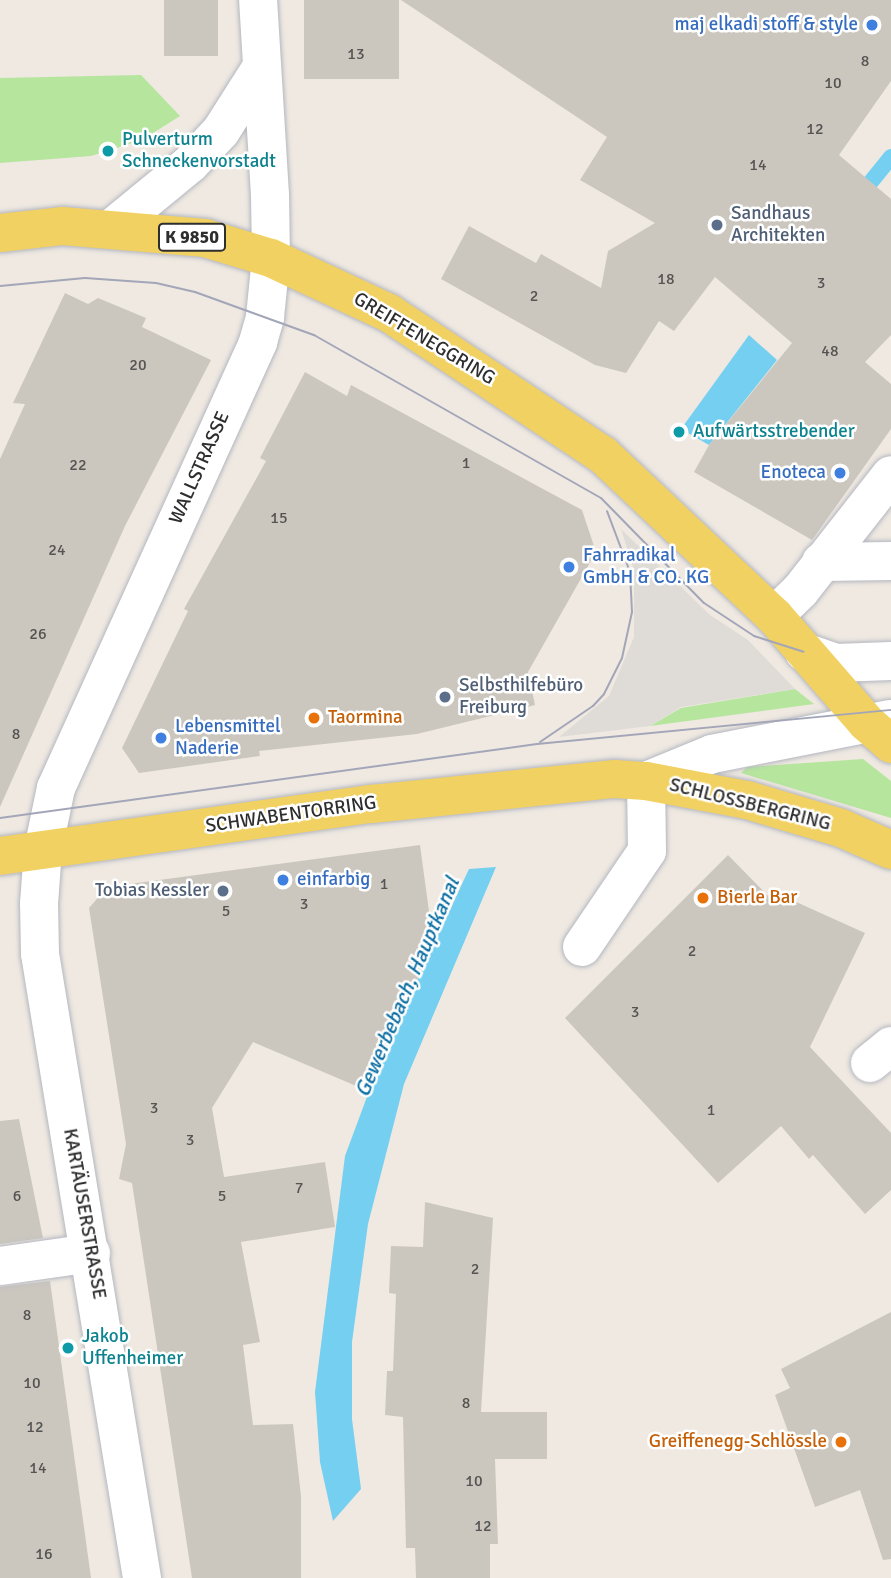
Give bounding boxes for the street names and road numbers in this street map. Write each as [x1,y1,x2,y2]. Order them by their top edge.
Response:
road number: K 9850 [157,222,227,251]
street label: GREIFFENEGGRING [349,288,499,390]
street label: WALLSTRASSE [165,408,235,528]
street label: SCHLOSSBERGRING [667,774,833,836]
street label: SCHWABENTORRING [204,792,378,838]
street label: KARTÄUSERSTRASSE [58,1127,110,1301]

